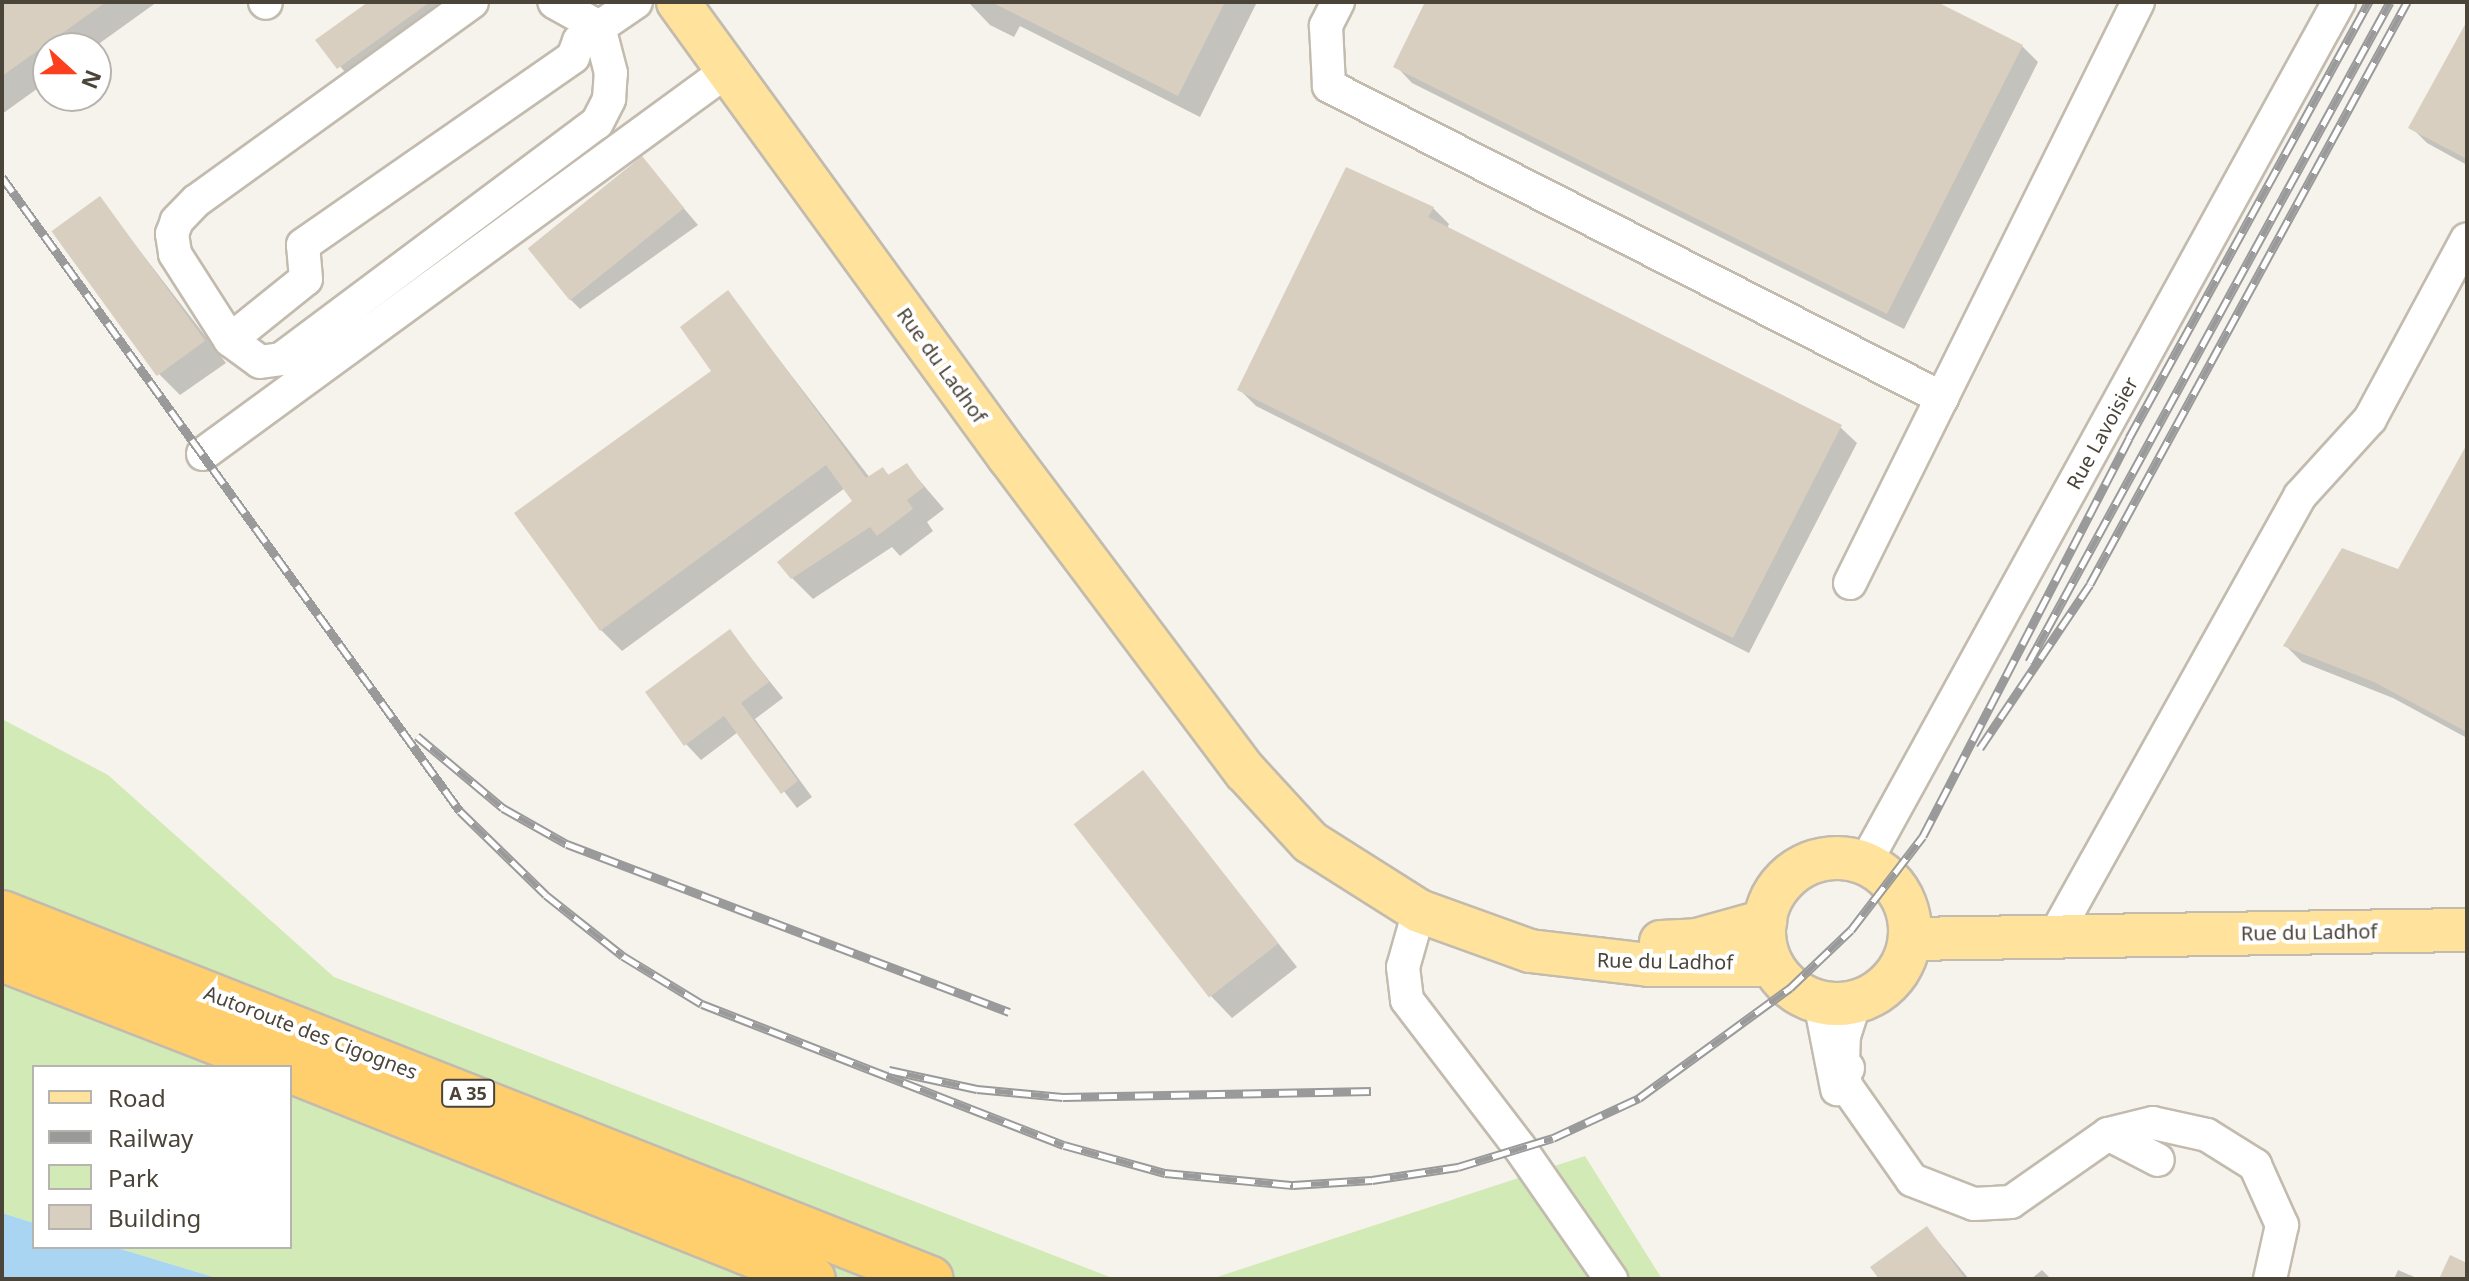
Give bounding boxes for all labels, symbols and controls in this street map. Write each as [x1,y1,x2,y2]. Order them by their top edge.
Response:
north arrow [32,32,112,112]
text: N [75,66,110,94]
street label: Rue du Ladhof [892,303,992,427]
street label: Rue Lavoisier [2061,373,2143,493]
street label: Rue du Ladhof [2241,919,2377,945]
street label: Rue du Ladhof [1597,948,1733,974]
street label: Autoroute des Cigognes [201,980,421,1084]
legend [32,1065,292,1249]
road number: A 35 [440,1079,496,1107]
text: Road [108,1081,166,1114]
text: Railway [108,1121,193,1154]
text: Park [108,1161,159,1194]
text: Building [108,1201,201,1234]

